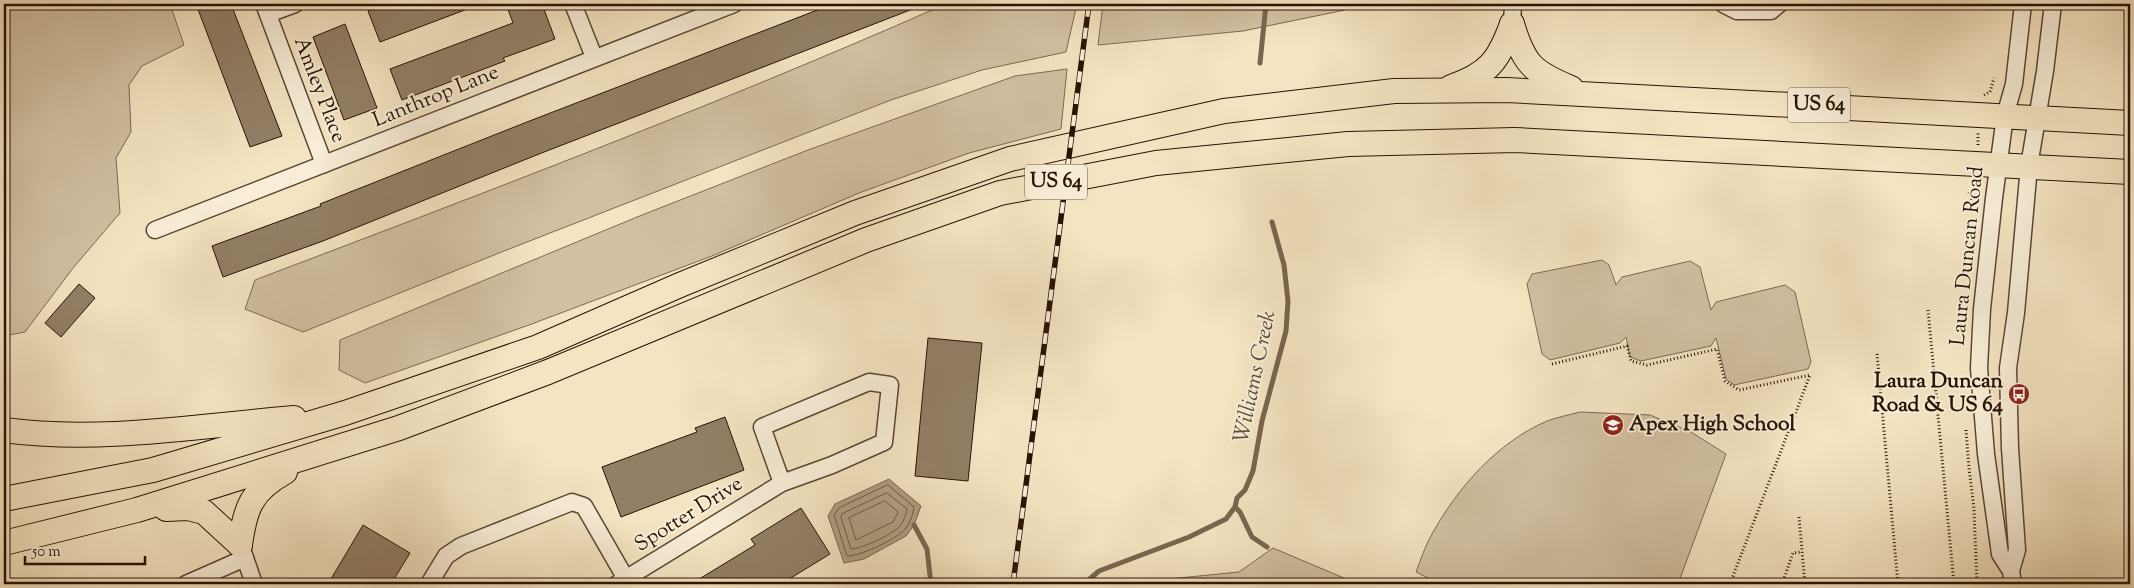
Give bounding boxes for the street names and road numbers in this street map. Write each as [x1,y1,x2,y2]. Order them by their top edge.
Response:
street label: Amley Place [285,33,353,147]
street label: Lanthrop Lane [369,58,503,136]
road number: US 64 [1788,88,1850,122]
road number: US 64 [1025,164,1087,200]
street label: Laura Duncan Road [1944,165,1992,347]
street label: Spotter Drive [629,470,749,560]

